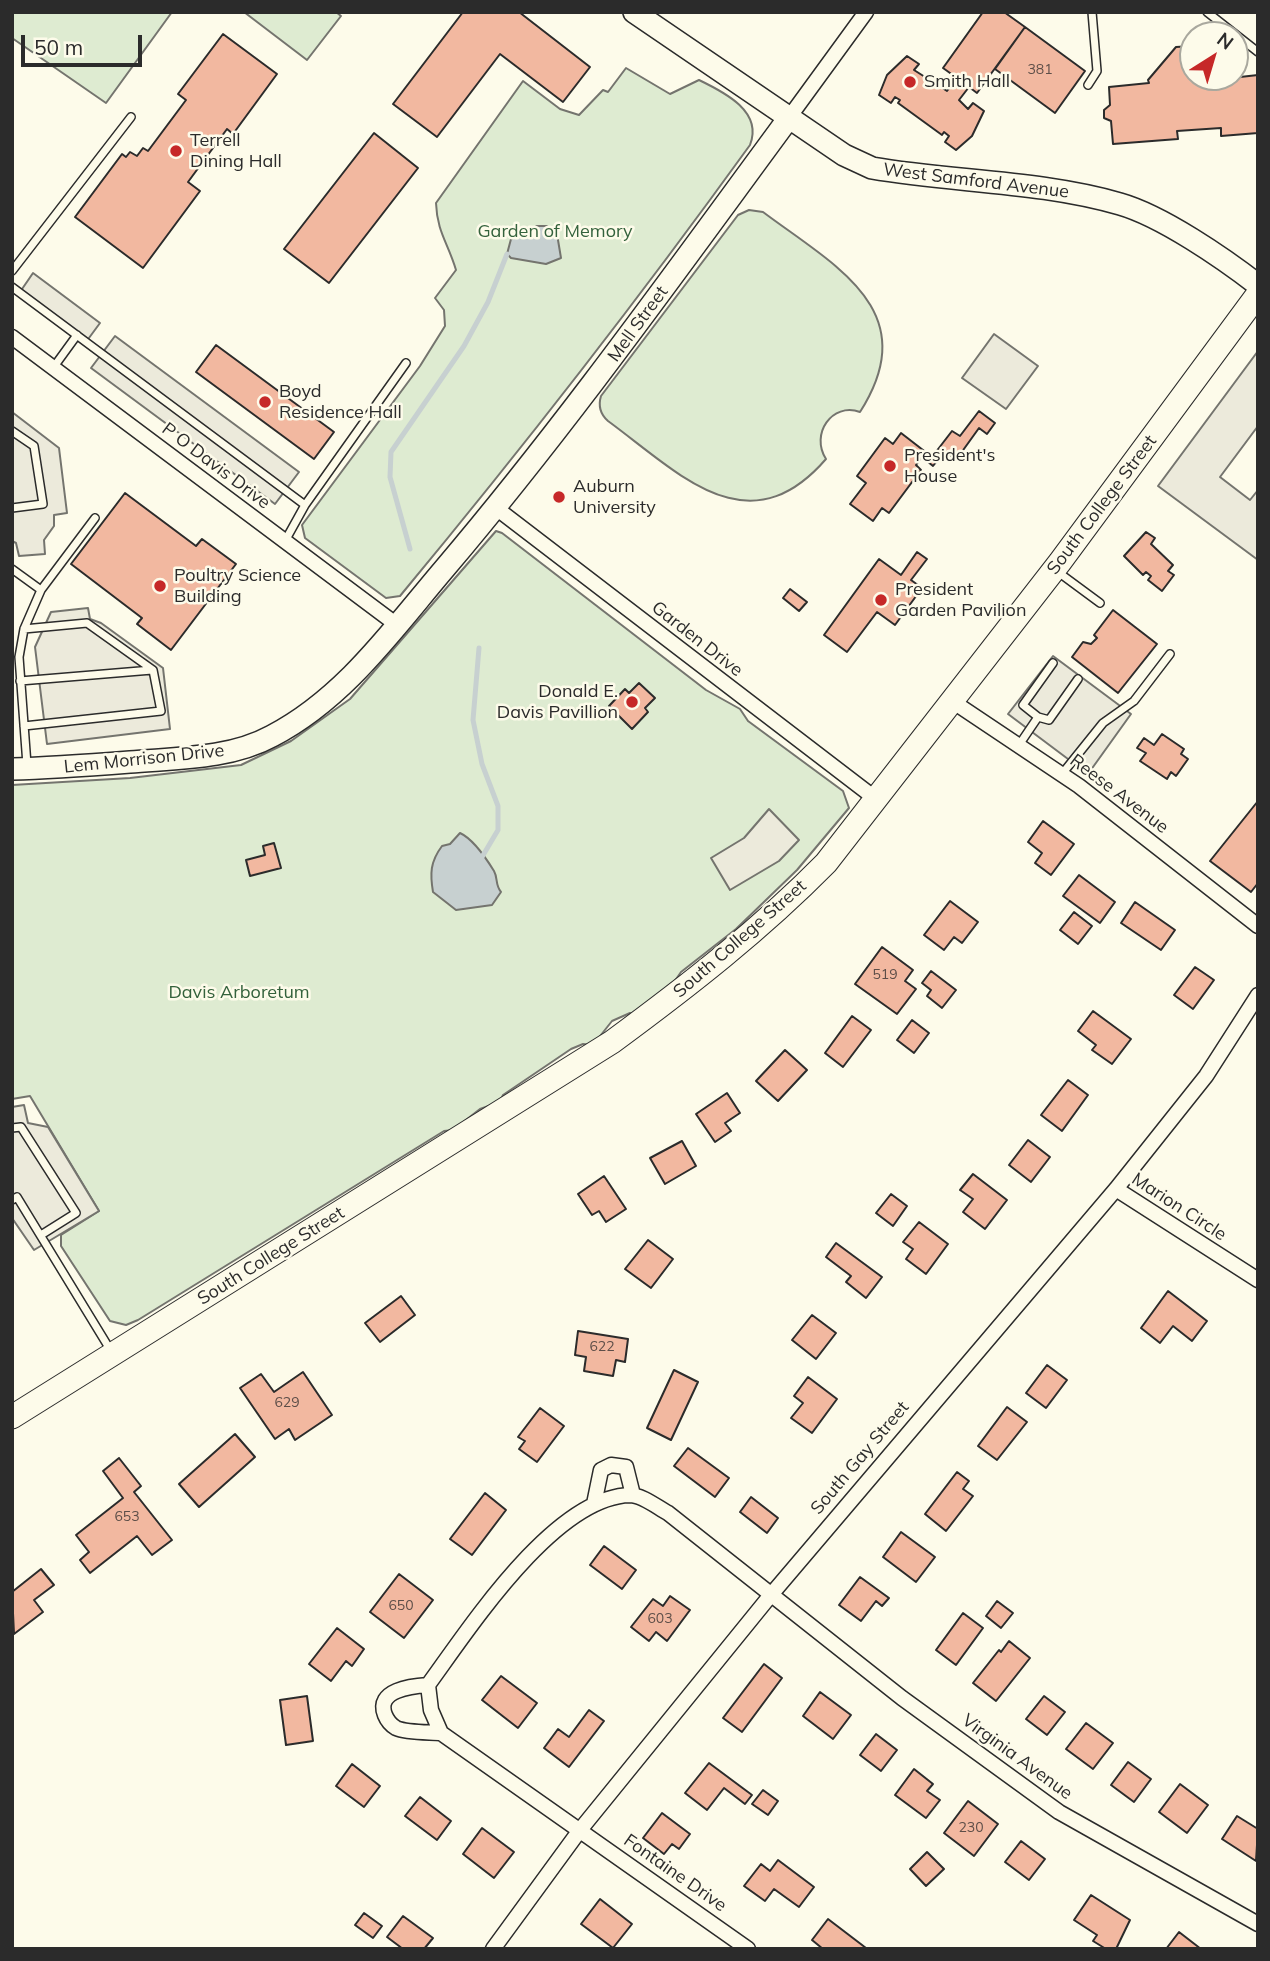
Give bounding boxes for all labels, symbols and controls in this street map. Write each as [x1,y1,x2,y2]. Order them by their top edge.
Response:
scale bar [24,21,145,65]
north arrow [1179,21,1249,91]
text: N [1212,27,1238,55]
text: 50 m [34,34,83,60]
house number: 381 [1027,62,1053,78]
place label: Smith Hall [924,71,1010,93]
marker: Smith Hall [902,74,918,90]
place label: Terrell Dining Hall [190,130,282,172]
marker: Terrell Dining Hall [168,143,184,159]
street label: West Samford Avenue [882,159,1070,203]
park label: Garden of Memory [477,221,633,243]
street label: Mell Street [603,282,673,366]
place label: Boyd Residence Hall [279,381,402,424]
marker: Boyd Residence Hall [257,394,273,410]
street label: P O Davis Drive [158,418,274,514]
street label: South College Street [1043,431,1161,579]
place label: President's House [904,445,995,488]
marker: President's House [882,458,898,474]
place label: Auburn University [573,476,656,518]
marker: Auburn University [551,489,567,505]
place label: Poultry Science Building [174,565,301,608]
marker: Poultry Science Building [152,578,168,594]
place label: President Garden Pavilion [895,579,1026,622]
marker: President Garden Pavilion [873,592,889,608]
street label: Garden Drive [647,597,747,681]
place label: Donald E. Davis Pavillion [497,681,618,724]
marker: Donald E. Davis Pavillion [624,694,640,710]
street label: Lem Morrison Drive [63,740,225,778]
street label: Reese Avenue [1065,750,1173,838]
street label: South College Street [669,875,811,1003]
house number: 519 [872,967,898,983]
park label: Davis Arboretum [168,982,310,1004]
street label: Marion Circle [1128,1168,1230,1246]
street label: South College Street [194,1202,348,1310]
house number: 622 [589,1339,615,1355]
house number: 629 [274,1395,300,1411]
street label: South Gay Street [806,1397,914,1519]
house number: 653 [114,1509,140,1525]
house number: 650 [388,1598,414,1614]
house number: 603 [647,1611,673,1627]
street label: Virginia Avenue [957,1710,1077,1804]
house number: 230 [958,1820,984,1836]
street label: Fontaine Drive [619,1830,731,1916]

